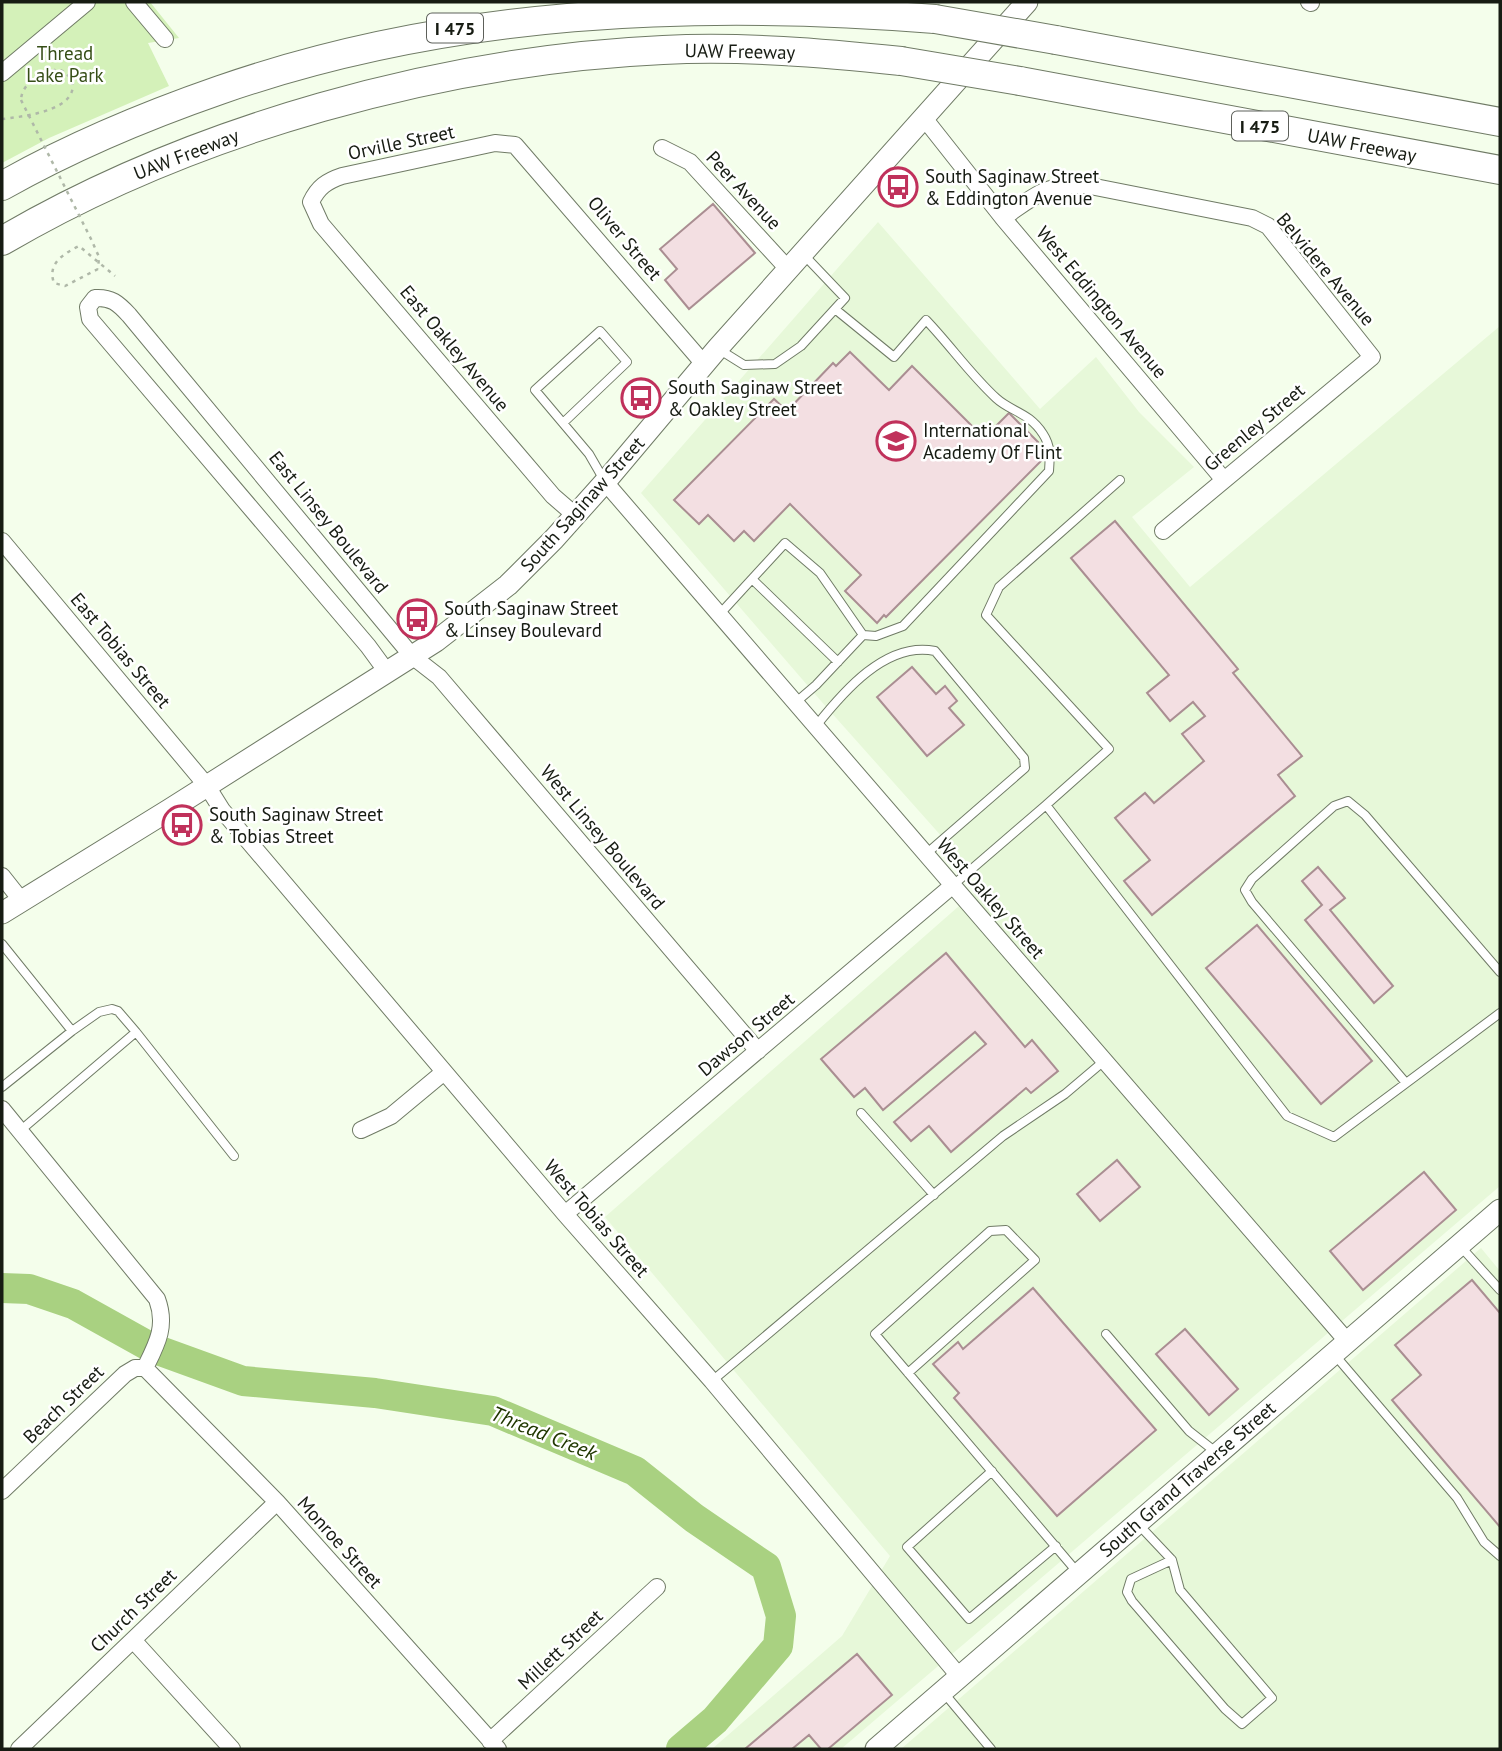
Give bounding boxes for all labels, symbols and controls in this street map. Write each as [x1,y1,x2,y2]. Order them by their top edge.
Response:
road number: I 475 [427,13,483,42]
street label: UAW Freeway [684,38,796,64]
park label: Thread Lake Park [26,41,104,87]
road number: I 475 [1232,112,1288,140]
street label: Orville Street [346,119,457,165]
street label: UAW Freeway [130,123,242,185]
street label: UAW Freeway [1305,123,1419,167]
street label: Peer Avenue [701,146,787,234]
place label: South Saginaw Street & Eddington Avenue [925,164,1100,210]
bus stop icon: South Saginaw Street & Eddington Avenue [877,166,919,208]
street label: Oliver Street [583,191,667,285]
street label: Belvidere Avenue [1272,208,1380,330]
street label: West Eddington Avenue [1031,221,1173,383]
street label: East Oakley Avenue [395,280,515,416]
place label: South Saginaw Street & Oakley Street [668,375,843,421]
bus stop icon: South Saginaw Street & Oakley Street [620,377,662,419]
street label: Greenley Street [1199,378,1310,476]
place label: International Academy Of Flint [923,418,1062,464]
school or university icon: International Academy Of Flint [875,420,917,462]
street label: South Saginaw Street [515,431,650,577]
street label: East Linsey Boulevard [264,446,394,598]
street label: East Tobias Street [66,587,177,713]
place label: South Saginaw Street & Linsey Boulevard [444,596,619,642]
bus stop icon: South Saginaw Street & Linsey Boulevard [396,598,438,640]
street label: West Linsey Boulevard [535,760,671,914]
place label: South Saginaw Street & Tobias Street [209,802,384,848]
bus stop icon: South Saginaw Street & Tobias Street [161,804,203,846]
street label: West Oakley Street [932,833,1050,964]
street label: Dawson Street [693,987,799,1081]
street label: West Tobias Street [539,1154,655,1282]
street label: Beach Street [18,1359,109,1448]
street label: South Grand Traverse Street [1094,1396,1280,1562]
water label: Thread Creek [487,1400,602,1467]
street label: Monroe Street [292,1491,388,1593]
street label: Church Street [85,1563,181,1657]
street label: Millett Street [513,1603,608,1694]

